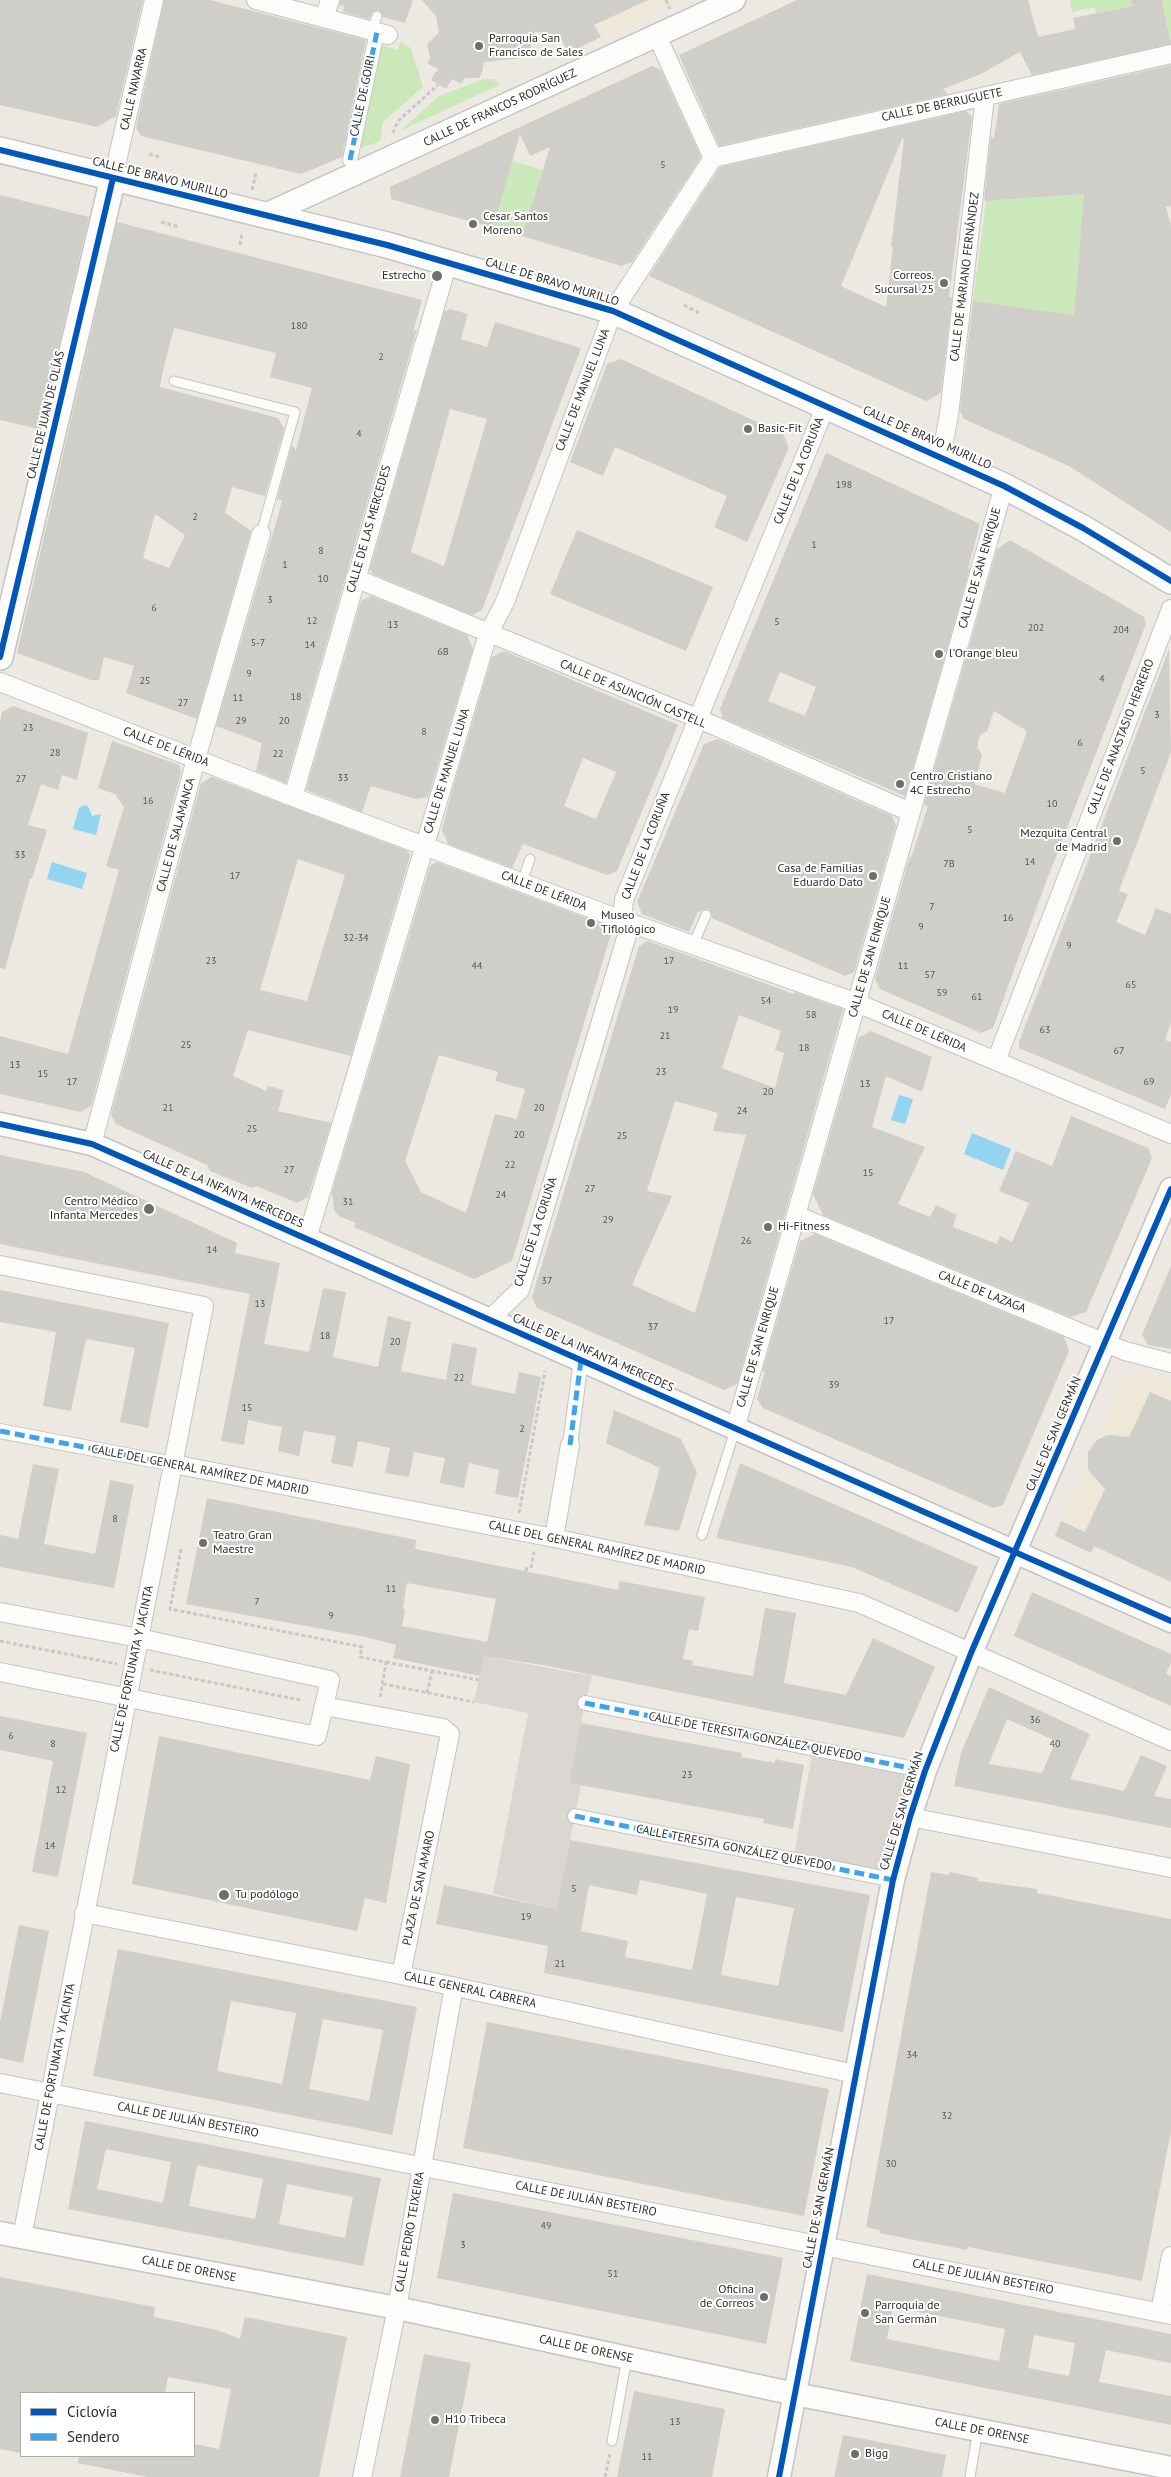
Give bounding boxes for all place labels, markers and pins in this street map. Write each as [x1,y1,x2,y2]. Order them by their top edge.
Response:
place label: Parroquia San Francisco de Sales [489,32,583,60]
marker: Parroquia San Francisco de Sales [473,40,485,52]
place label: Cesar Santos Moreno [483,210,548,238]
marker: Cesar Santos Moreno [467,218,479,230]
place label: Estrecho [382,269,426,283]
marker: Estrecho [430,269,444,283]
place label: Correos. Sucursal 25 [874,269,934,297]
marker: Correos. Sucursal 25 [938,277,950,289]
place label: Basic-Fit [758,422,802,436]
marker: Basic-Fit [742,423,754,435]
place label: l'Orange bleu [949,647,1018,661]
marker: l'Orange bleu [933,648,945,660]
place label: Centro Cristiano 4C Estrecho [910,770,992,798]
marker: Centro Cristiano 4C Estrecho [894,778,906,790]
place label: Mezquita Central de Madrid [1020,827,1107,855]
marker: Mezquita Central de Madrid [1111,835,1123,847]
place label: Casa de Familias Eduardo Dato [778,862,863,890]
marker: Casa de Familias Eduardo Dato [867,870,879,882]
place label: Museo Tiflológico [601,909,655,937]
marker: Museo Tiflológico [585,917,597,929]
place label: Centro Médico Infanta Mercedes [50,1195,138,1223]
marker: Centro Médico Infanta Mercedes [142,1202,156,1216]
place label: Hi-Fitness [778,1220,830,1234]
marker: Hi-Fitness [762,1221,774,1233]
place label: Teatro Gran Maestre [213,1529,272,1557]
marker: Teatro Gran Maestre [197,1537,209,1549]
marker: Tu podólogo [217,1888,231,1902]
place label: Tu podólogo [235,1888,299,1902]
place label: Oficina de Correos [700,2283,754,2311]
marker: Oficina de Correos [758,2291,770,2303]
place label: Parroquia de San Germán [875,2299,940,2327]
marker: Parroquia de San Germán [859,2307,871,2319]
place label: H10 Tribeca [445,2413,506,2427]
marker: H10 Tribeca [429,2414,441,2426]
place label: Bigg [865,2447,888,2461]
marker: Bigg [849,2448,861,2460]

